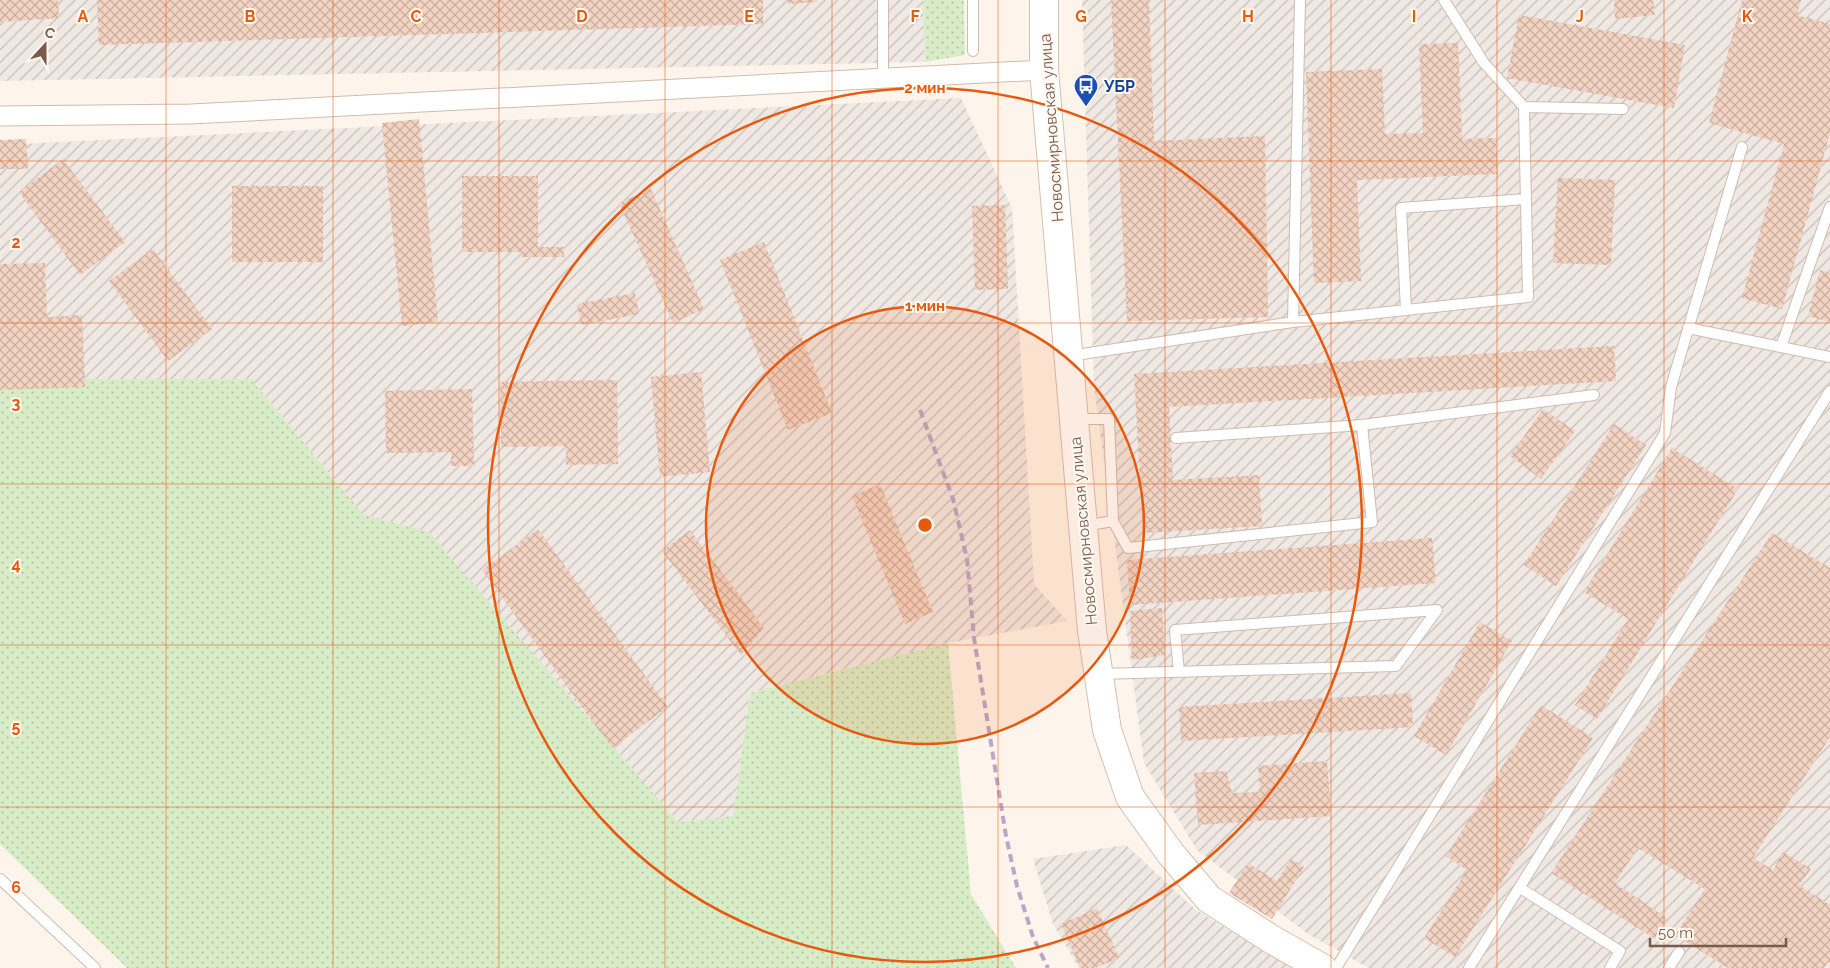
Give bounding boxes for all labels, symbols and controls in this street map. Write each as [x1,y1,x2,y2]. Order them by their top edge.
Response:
text: A [78,7,89,26]
text: B [245,7,256,26]
text: C [411,7,422,26]
text: D [576,7,588,26]
text: E [744,7,754,26]
text: F [910,7,920,26]
text: G [1075,7,1087,26]
text: H [1242,7,1254,26]
text: I [1412,7,1416,26]
text: J [1576,7,1584,26]
text: K [1742,7,1753,26]
north arrow [20,20,70,70]
text: С [42,24,57,42]
street label: Новосмирновская улица [1035,33,1068,223]
bus stop icon: УБР [1073,73,1099,107]
place label: УБР [1103,77,1135,96]
text: 2 мин [904,79,946,97]
text: 2 [11,233,21,252]
text: 1 мин [905,297,945,315]
text: 3 [12,394,21,413]
street label: Новосмирновская улица [1066,436,1101,626]
centre of rings [916,516,934,534]
text: 4 [11,555,21,574]
text: 5 [12,717,21,736]
text: 6 [11,878,21,897]
scale bar [1650,916,1786,948]
text: 50 m [1658,924,1693,942]

